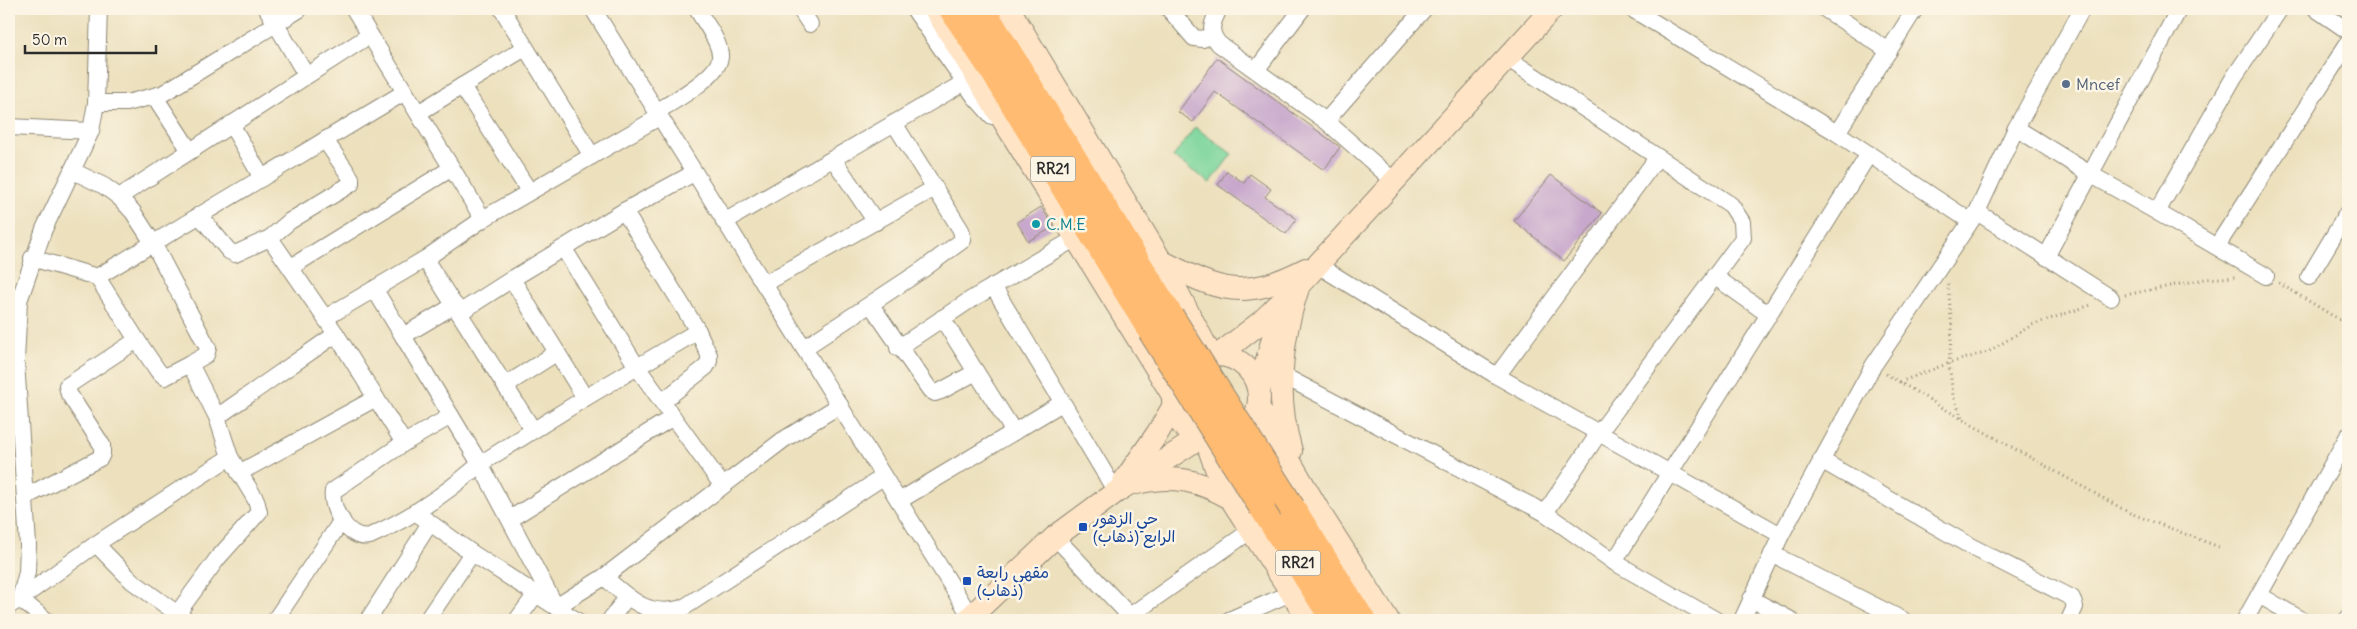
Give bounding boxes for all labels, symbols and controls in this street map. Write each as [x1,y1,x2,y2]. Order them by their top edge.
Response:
scale bar [25,22,156,54]
text: 50 m [32,30,67,49]
place label: Mncef [2076,74,2121,94]
marker: Mncef [2060,78,2072,90]
road number: RR21 [1030,156,1076,182]
place label: C.M.E [1046,214,1086,234]
marker: C.M.E [1030,218,1042,230]
place label: حي الزهور الرابع (ذهاب) [1092,508,1175,548]
marker: حي الزهور الرابع (ذهاب) [1077,521,1089,533]
road number: RR21 [1276,550,1320,576]
place label: مقهى رابعة (ذهاب) [977,562,1049,600]
marker: مقهى رابعة (ذهاب) [961,575,973,587]

